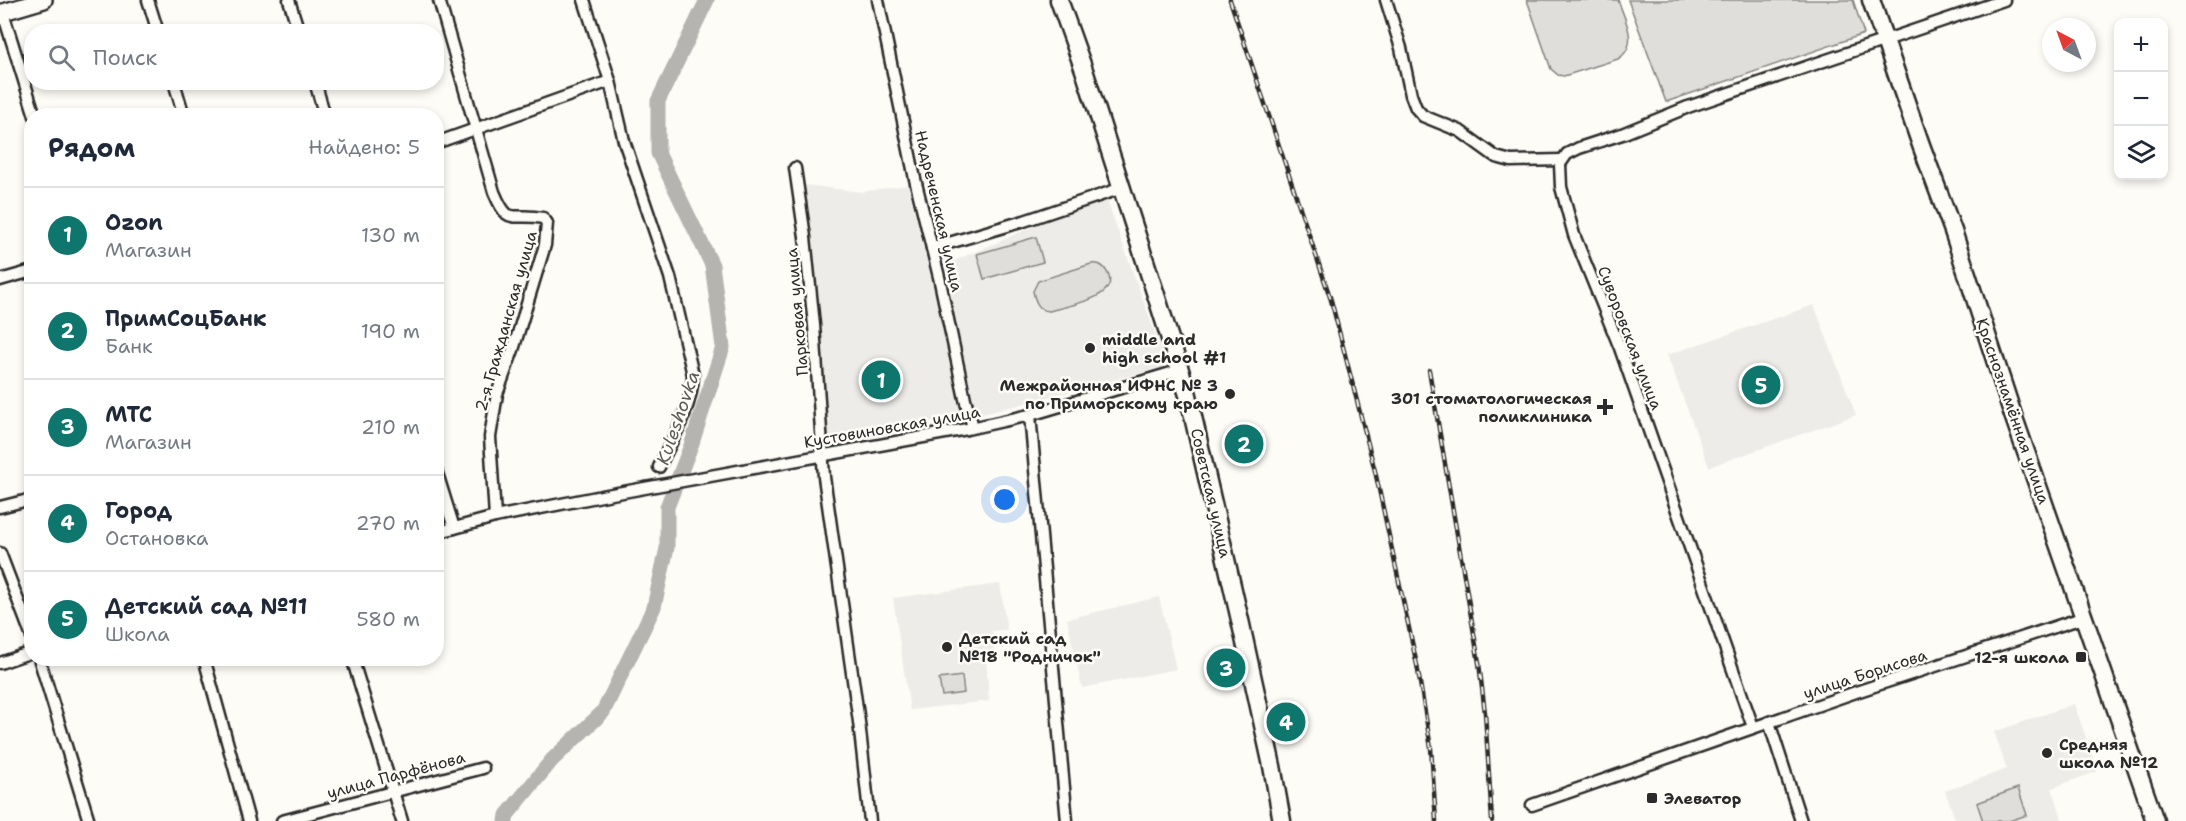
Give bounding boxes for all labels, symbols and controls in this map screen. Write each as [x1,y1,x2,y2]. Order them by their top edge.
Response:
north arrow [2042,18,2096,72]
map controls [2114,18,2168,180]
button: + [2114,18,2168,72]
search box [24,24,444,90]
icon: search [45,41,78,74]
text: Поиск [93,43,157,72]
button: − [2114,72,2168,126]
button: layers [2114,126,2168,180]
street label: Надреченская улица [910,128,968,294]
text: Рядом [48,130,135,165]
text: Найдено: 5 [308,134,420,160]
text: Ozon [105,208,163,237]
text: 1 [63,222,72,248]
text: 130 m [361,222,420,248]
street label: 2-я Гражданская улица [470,228,542,414]
text: Магазин [105,237,192,263]
street label: Парковая улица [781,247,813,377]
street label: Суворовская улица [1593,263,1667,413]
text: ПримСоцБанк [105,304,267,333]
street label: Краснознамённая улица [1971,315,2055,507]
text: 2 [61,318,75,344]
text: 190 m [361,318,420,344]
place label: middle and high school #1 [1102,329,1226,368]
text: Банк [105,333,153,359]
marker: middle and high school #1 [1083,341,1097,355]
pin: 1 [862,358,900,403]
pin: 5 [1742,362,1780,408]
water label: Kuleshovka [651,368,705,468]
place label: Межрайонная ИФНС № 3 по Приморскому краю [1000,375,1218,414]
marker: Межрайонная ИФНС № 3 по Приморскому краю [1223,387,1237,401]
place label: 301 стоматологическая поликлиника [1391,388,1592,427]
marker: 301 стоматологическая поликлиника [1596,398,1614,416]
text: МТС [105,400,152,429]
street label: Кустовиновская улица [802,401,982,453]
text: 3 [61,414,75,440]
text: 210 m [361,414,420,440]
pin: 2 [1224,422,1264,466]
street label: Советская улица [1186,426,1236,560]
text: Магазин [105,429,192,455]
your location [990,485,1019,514]
text: Город [105,496,172,525]
text: 4 [61,510,75,536]
text: 270 m [356,510,420,536]
text: Остановка [105,525,209,551]
text: Детский сад №11 [105,592,308,621]
text: 5 [61,606,74,632]
text: 580 m [357,606,420,632]
text: Школа [105,621,170,647]
place label: Детский сад №18 "Родничок" [959,628,1101,667]
marker: Детский сад №18 "Родничок" [940,640,954,654]
street label: улица Борисова [1800,644,1930,704]
pin: 3 [1206,646,1246,690]
place label: 12-я школа [1974,647,2069,668]
marker: 12-я школа [2074,650,2088,664]
pin: 4 [1266,700,1306,744]
place label: Средняя школа №12 [2059,734,2158,773]
street label: улица Парфёнова [325,746,467,804]
marker: Средняя школа №12 [2040,746,2054,760]
place label: Элеватор [1664,788,1742,809]
marker: Элеватор [1645,791,1659,805]

